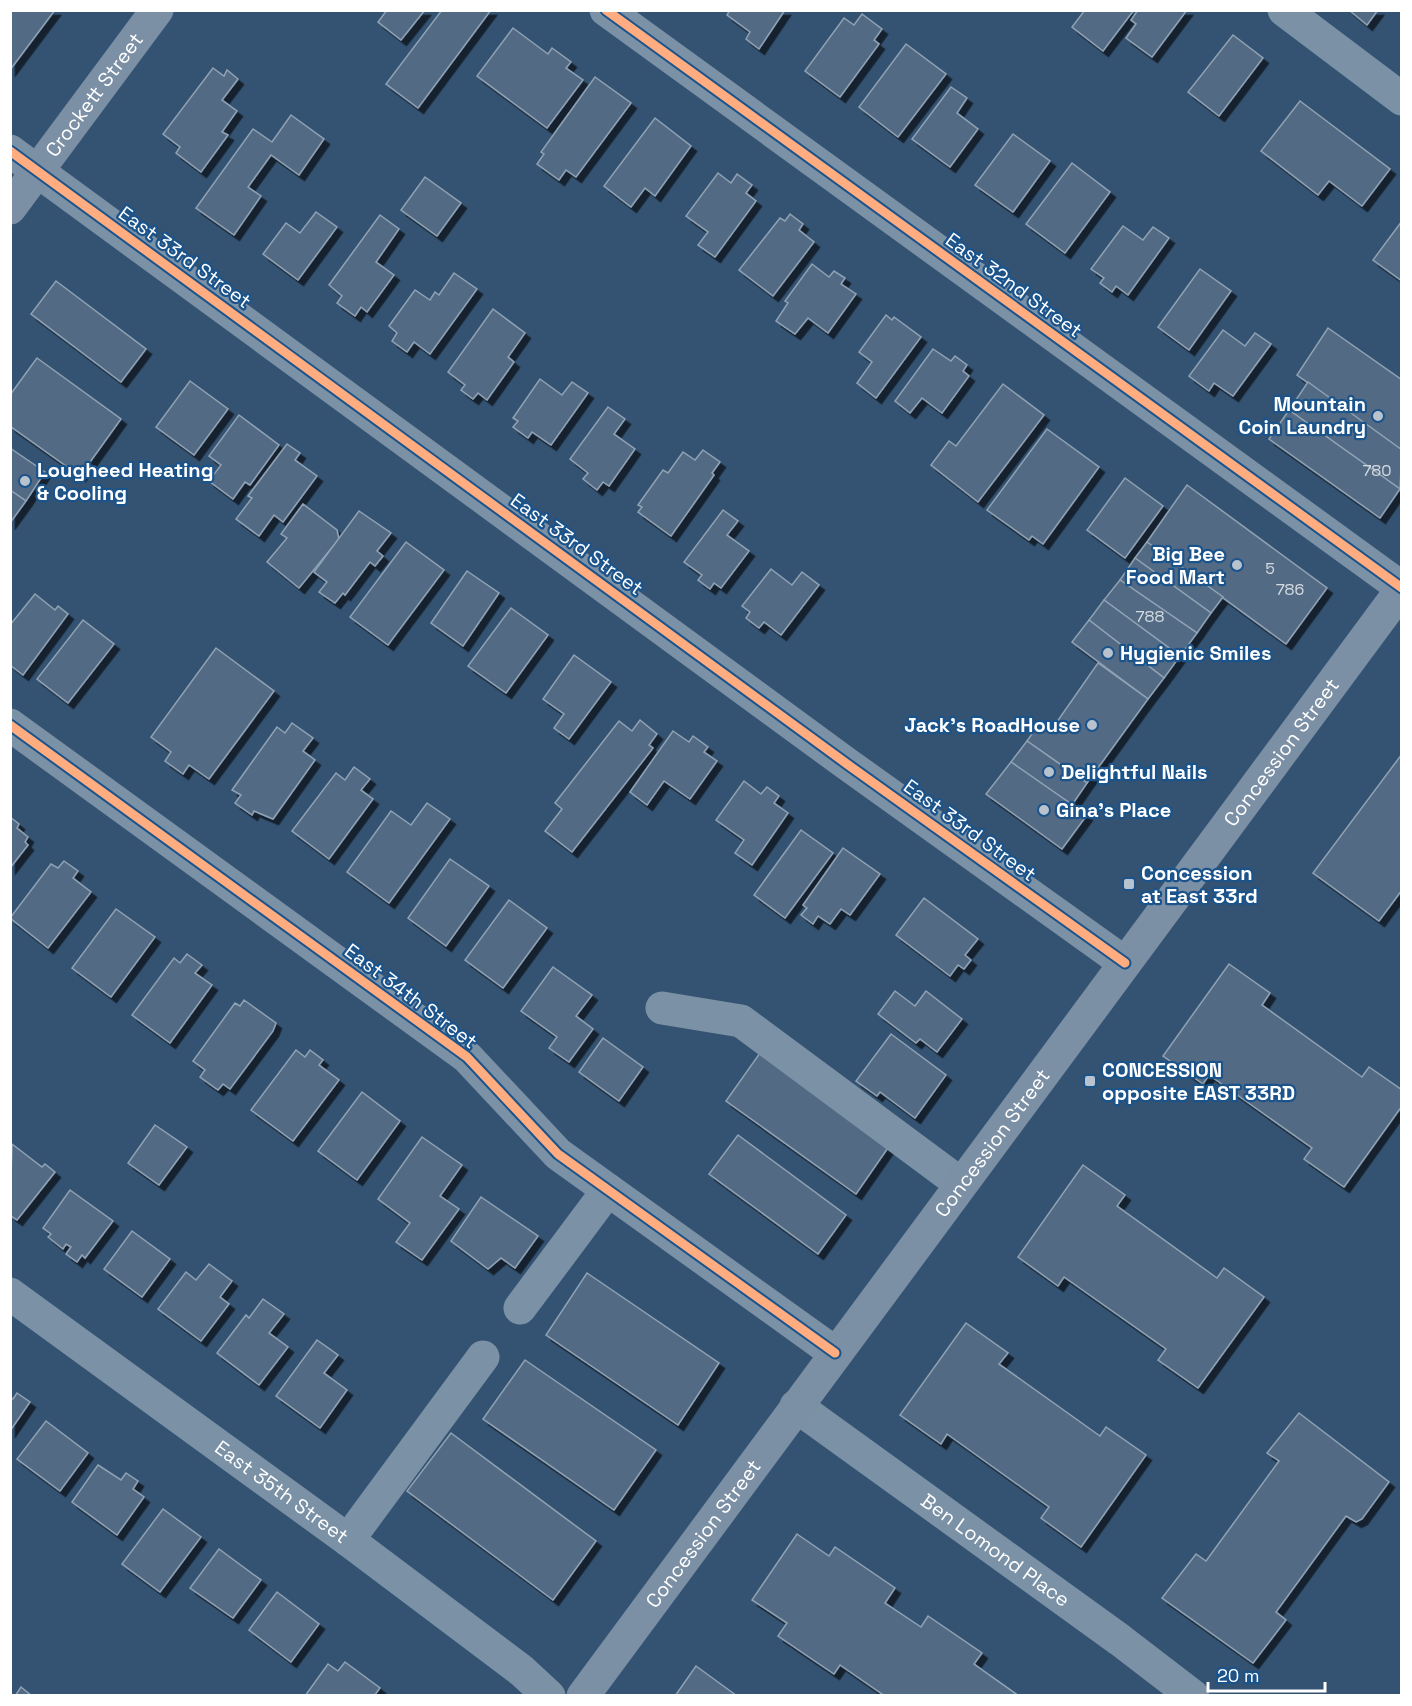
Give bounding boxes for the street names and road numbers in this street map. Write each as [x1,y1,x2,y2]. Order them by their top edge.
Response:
street label: Crockett Street [39,27,149,162]
street label: East 33rd Street [114,200,256,314]
street label: East 32nd Street [940,227,1088,343]
street label: East 33rd Street [506,487,648,601]
street label: Concession Street [1218,673,1345,832]
street label: East 33rd Street [899,773,1041,887]
street label: East 34th Street [339,938,483,1054]
street label: Concession Street [929,1064,1056,1222]
street label: East 35th Street [210,1434,354,1549]
street label: Concession Street [640,1454,767,1613]
street label: Ben Lomond Place [916,1488,1075,1613]

